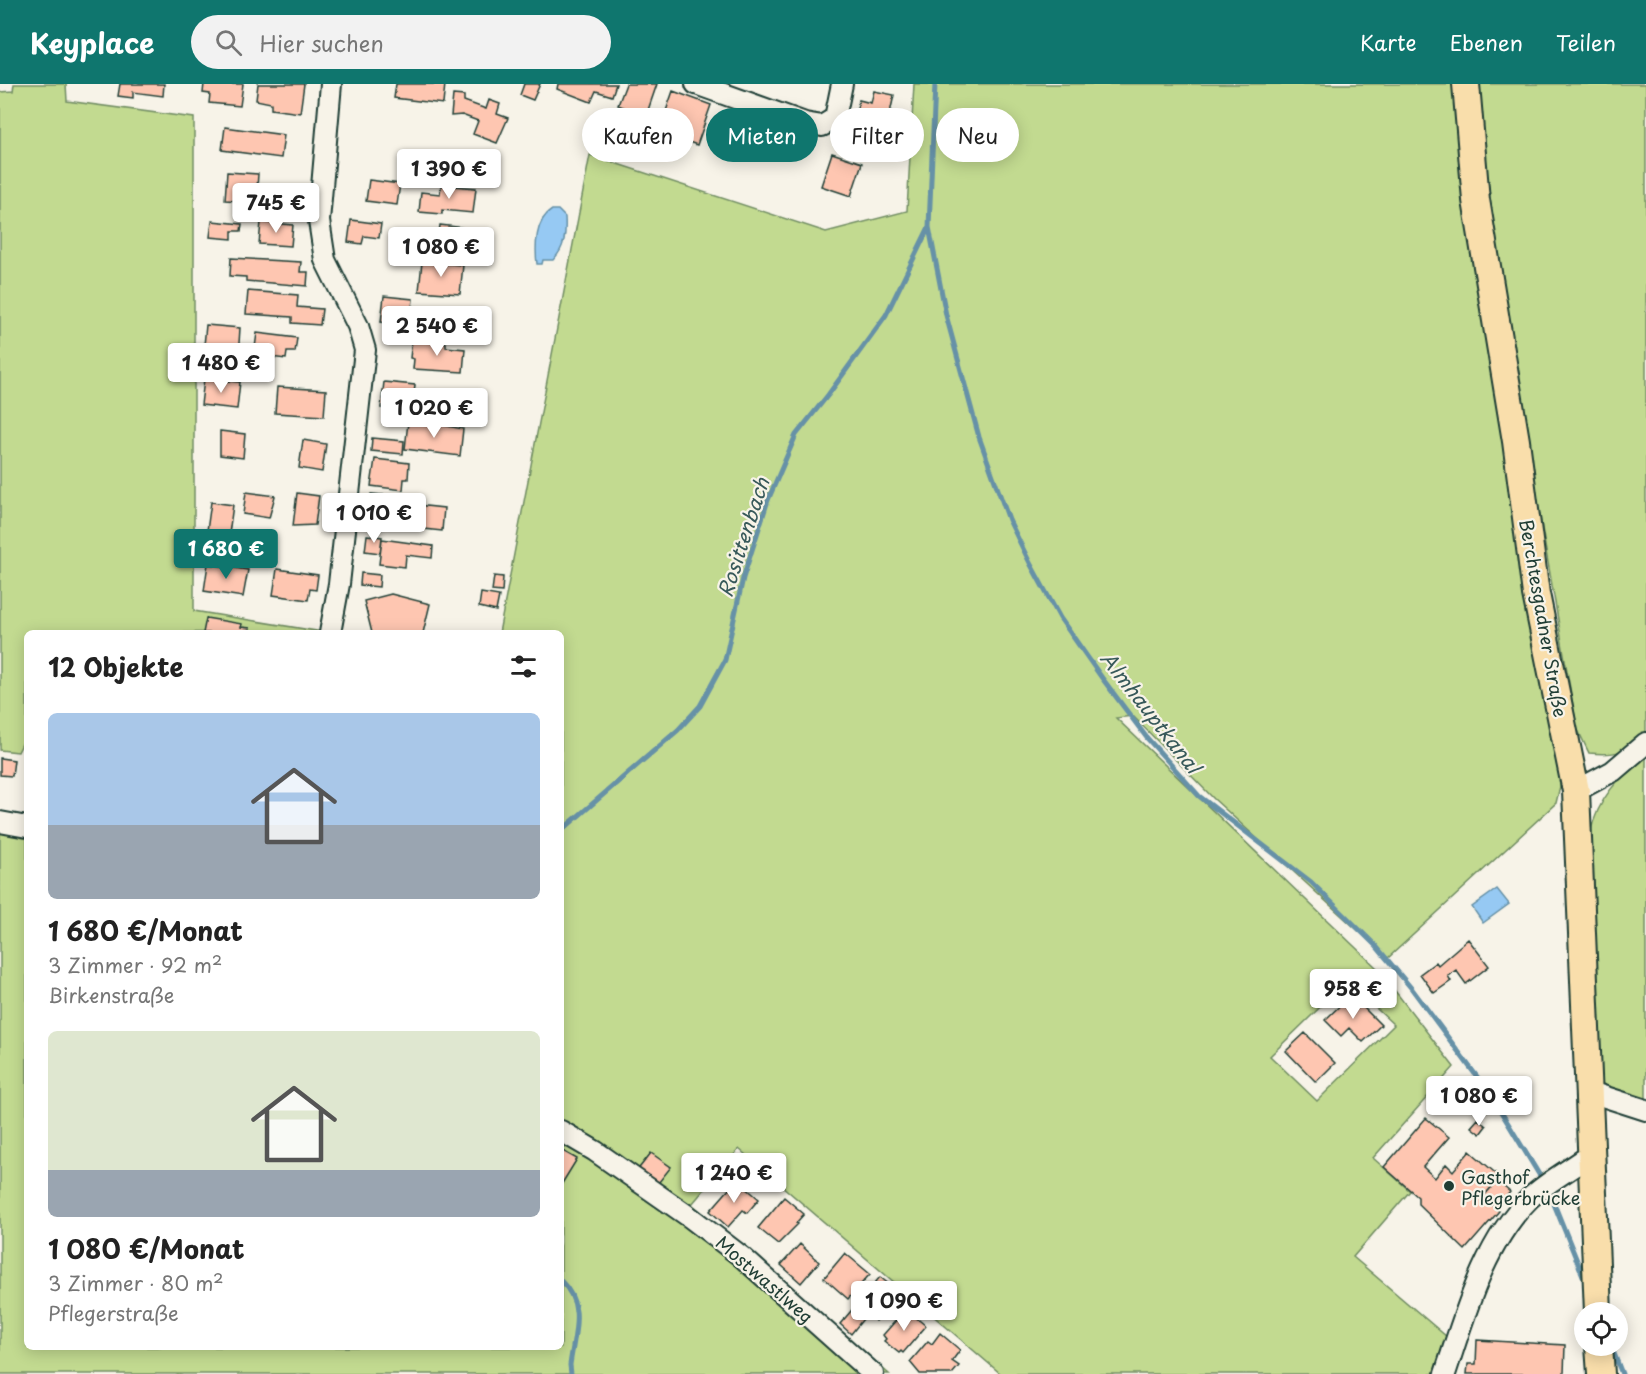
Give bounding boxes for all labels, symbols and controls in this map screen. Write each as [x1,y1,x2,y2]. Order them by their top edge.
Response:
search box [191,15,611,69]
text: Keyplace [30,21,155,64]
icon: search [212,26,245,59]
text: Hier suchen [260,26,384,59]
text: Karte [1360,26,1417,58]
text: Ebenen [1450,26,1523,58]
text: Teilen [1556,26,1616,58]
chip: Kaufen [582,108,694,162]
chip: Mieten [706,108,818,162]
chip: Filter [830,108,924,162]
chip: Neu [936,108,1019,162]
pin: 1 390 € [394,149,504,200]
text: 1 390 € [411,153,487,183]
pin: 745 € [234,183,318,234]
text: 745 € [246,187,306,217]
pin: 1 080 € [386,227,496,278]
text: 1 080 € [402,231,480,261]
pin: 2 540 € [382,306,492,357]
text: 2 540 € [396,310,478,340]
pin: 1 480 € [166,343,276,394]
text: 1 480 € [182,347,260,377]
pin: 1 020 € [379,388,489,439]
text: 1 020 € [395,392,473,422]
water label: Rosittenbach [710,473,777,601]
pin: 1 010 € [319,493,429,544]
text: 1 010 € [336,497,412,527]
street label: Berchtesgadner Straße [1513,517,1575,719]
pin: 1 680 € [171,529,281,580]
text: 1 680 € [188,533,264,563]
water label: Almhauptkanal [1094,645,1210,782]
text: 12 Objekte [48,647,184,686]
icon: filters [507,650,540,683]
icon: home [240,752,348,860]
text: 1 680 €/Monat [48,911,243,950]
text: 3 Zimmer · 92 m² [48,950,222,980]
pin: 958 € [1311,969,1395,1020]
text: 958 € [1324,973,1382,1003]
text: Birkenstraße [48,980,174,1010]
icon: home [240,1070,348,1178]
pin: 1 080 € [1424,1076,1534,1127]
text: 1 080 € [1440,1080,1518,1110]
pin: 1 240 € [679,1153,789,1204]
text: 1 240 € [695,1157,773,1187]
place label: Gasthof Pflegerbrücke [1461,1163,1580,1211]
marker: Gasthof Pflegerbrücke [1442,1179,1456,1193]
text: 1 080 €/Monat [48,1229,245,1268]
street label: Mostwastlweg [710,1229,820,1329]
text: 3 Zimmer · 80 m² [48,1268,224,1298]
pin: 1 090 € [849,1281,959,1332]
text: 1 090 € [865,1285,943,1315]
text: Pflegerstraße [48,1298,179,1328]
map controls [1574,1302,1628,1356]
button: locate [1574,1302,1628,1356]

